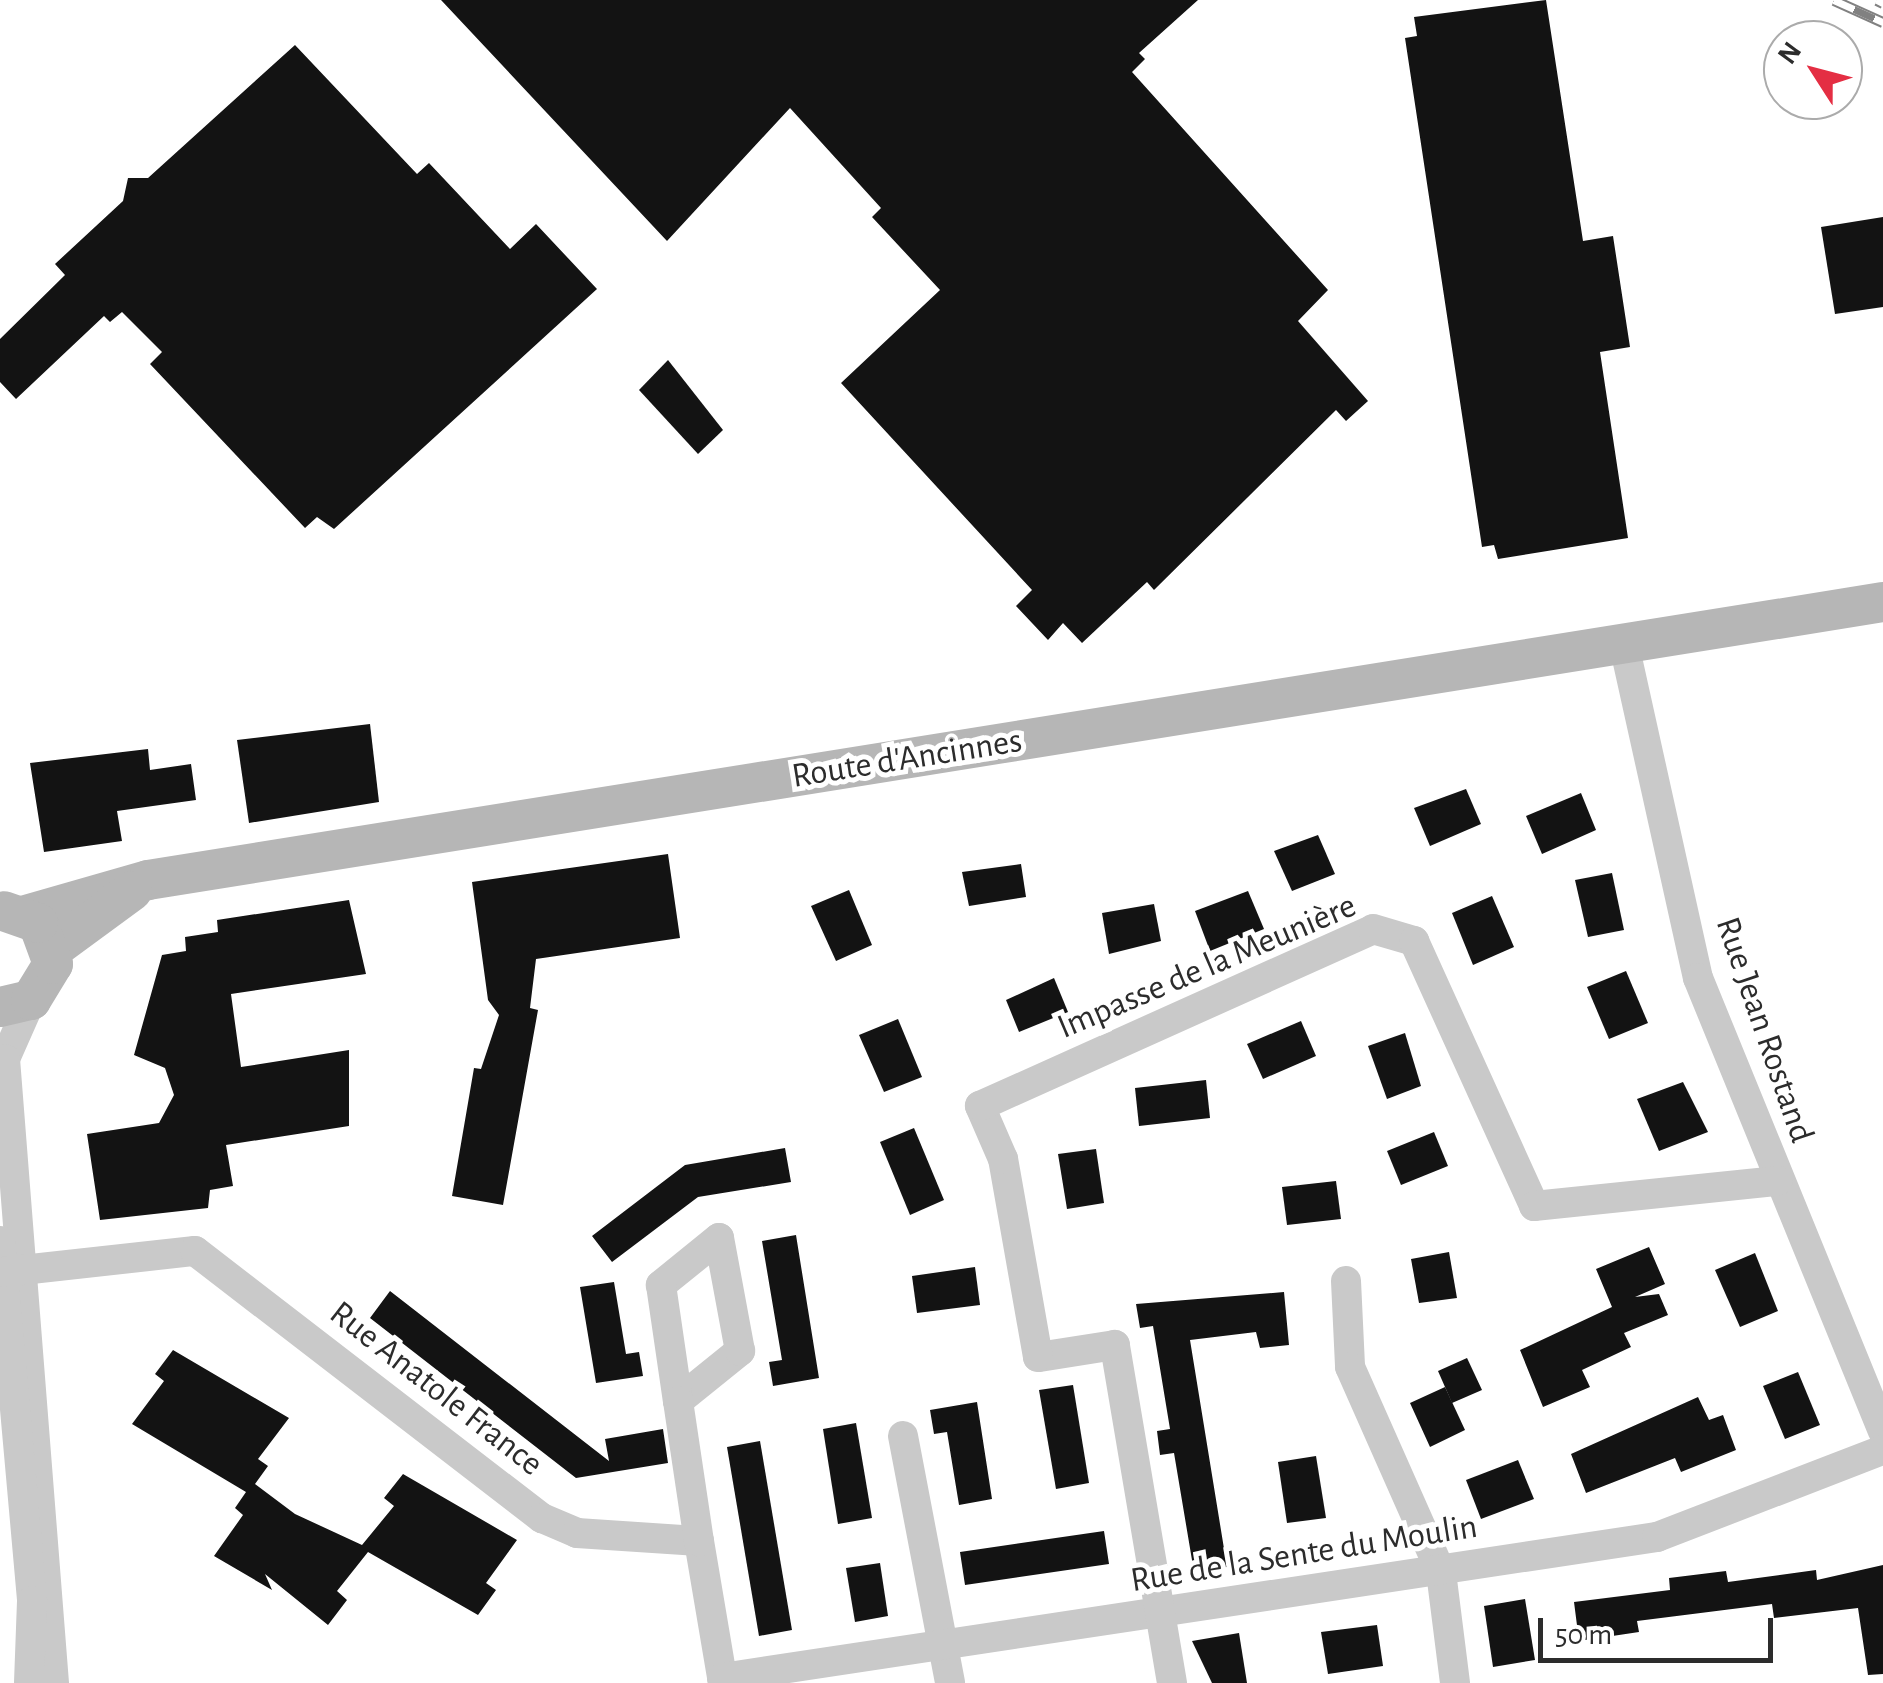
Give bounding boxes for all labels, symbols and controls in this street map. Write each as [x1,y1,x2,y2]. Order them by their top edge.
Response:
north arrow [1763,20,1863,120]
text: N [1773,37,1807,70]
street label: Route d'Ancinnes [789,720,1025,798]
street label: Impasse de la Meunière [1051,885,1363,1049]
street label: Rue Jean Rostand [1706,912,1822,1148]
street label: Rue Anatole France [321,1293,551,1485]
street label: Rue de la Sente du Moulin [1128,1506,1480,1602]
scale bar [1543,1598,1778,1660]
text: 50 m [1555,1620,1612,1650]

